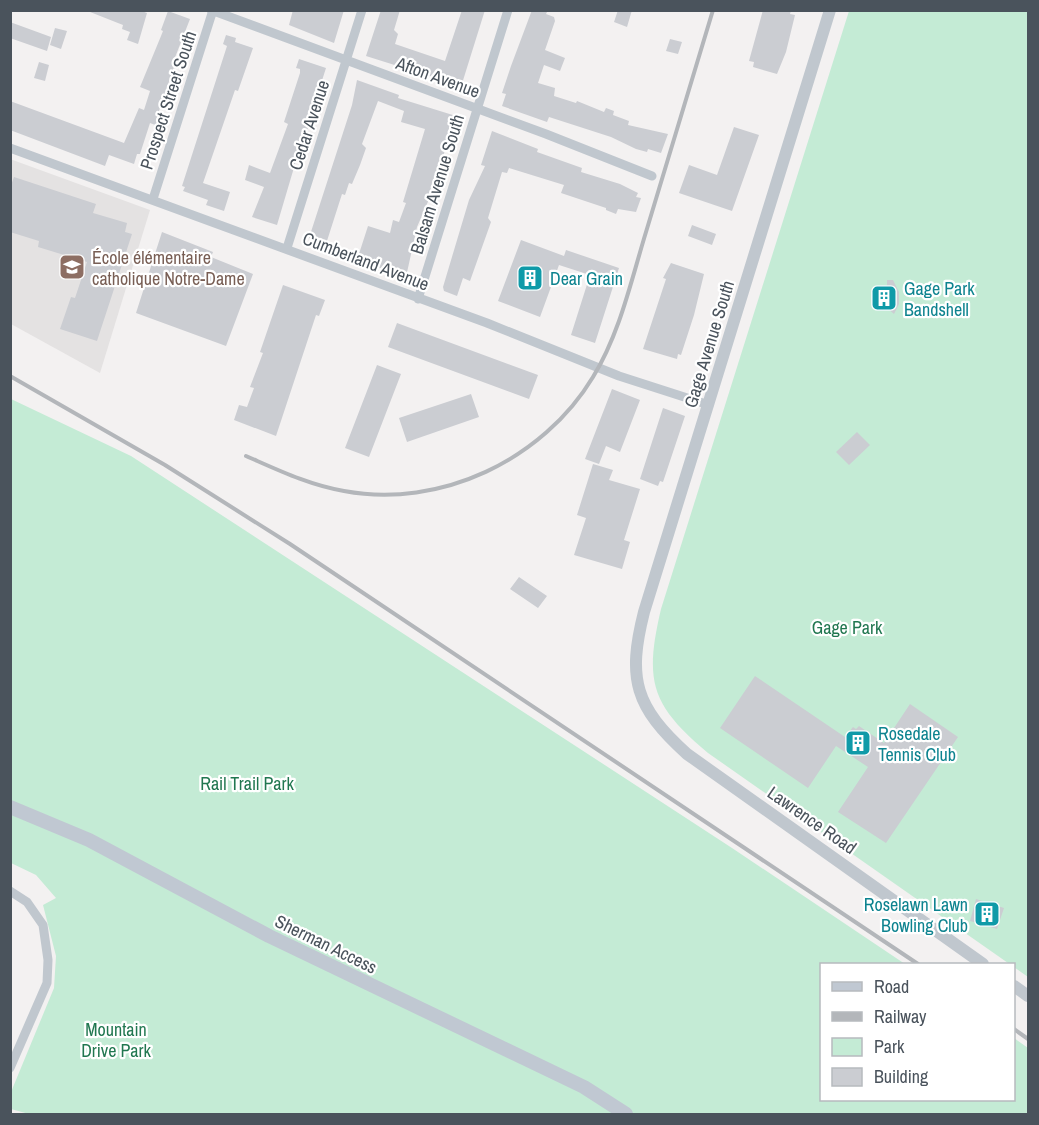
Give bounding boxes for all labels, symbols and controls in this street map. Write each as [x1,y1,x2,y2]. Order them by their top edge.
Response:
street label: Prospect Street South [134,27,202,173]
street label: Afton Avenue [392,50,483,104]
street label: Cedar Avenue [283,77,335,173]
street label: Balsam Avenue South [404,111,470,257]
street label: Cumberland Avenue [299,225,433,297]
place label: École élémentaire catholique Notre-Dame [92,245,245,291]
school or university icon: École élémentaire catholique Notre-Dame [57,252,87,282]
building icon: Dear Grain [515,263,545,293]
place label: Dear Grain [550,266,623,291]
place label: Gage Park Bandshell [904,276,975,322]
street label: Gage Avenue South [678,277,740,411]
building icon: Gage Park Bandshell [869,283,899,313]
park label: Gage Park [812,615,883,640]
place label: Rosedale Tennis Club [878,721,956,767]
building icon: Rosedale Tennis Club [843,728,873,758]
park label: Rail Trail Park [200,771,294,796]
street label: Lawrence Road [762,780,862,860]
place label: Roselawn Lawn Bowling Club [864,892,968,938]
building icon: Roselawn Lawn Bowling Club [972,899,1002,929]
street label: Sherman Access [271,908,381,980]
legend [820,963,1015,1101]
text: Road [874,974,909,999]
text: Railway [874,1004,927,1029]
park label: Mountain Drive Park [81,1017,151,1063]
text: Park [874,1034,905,1059]
text: Building [874,1064,929,1089]

